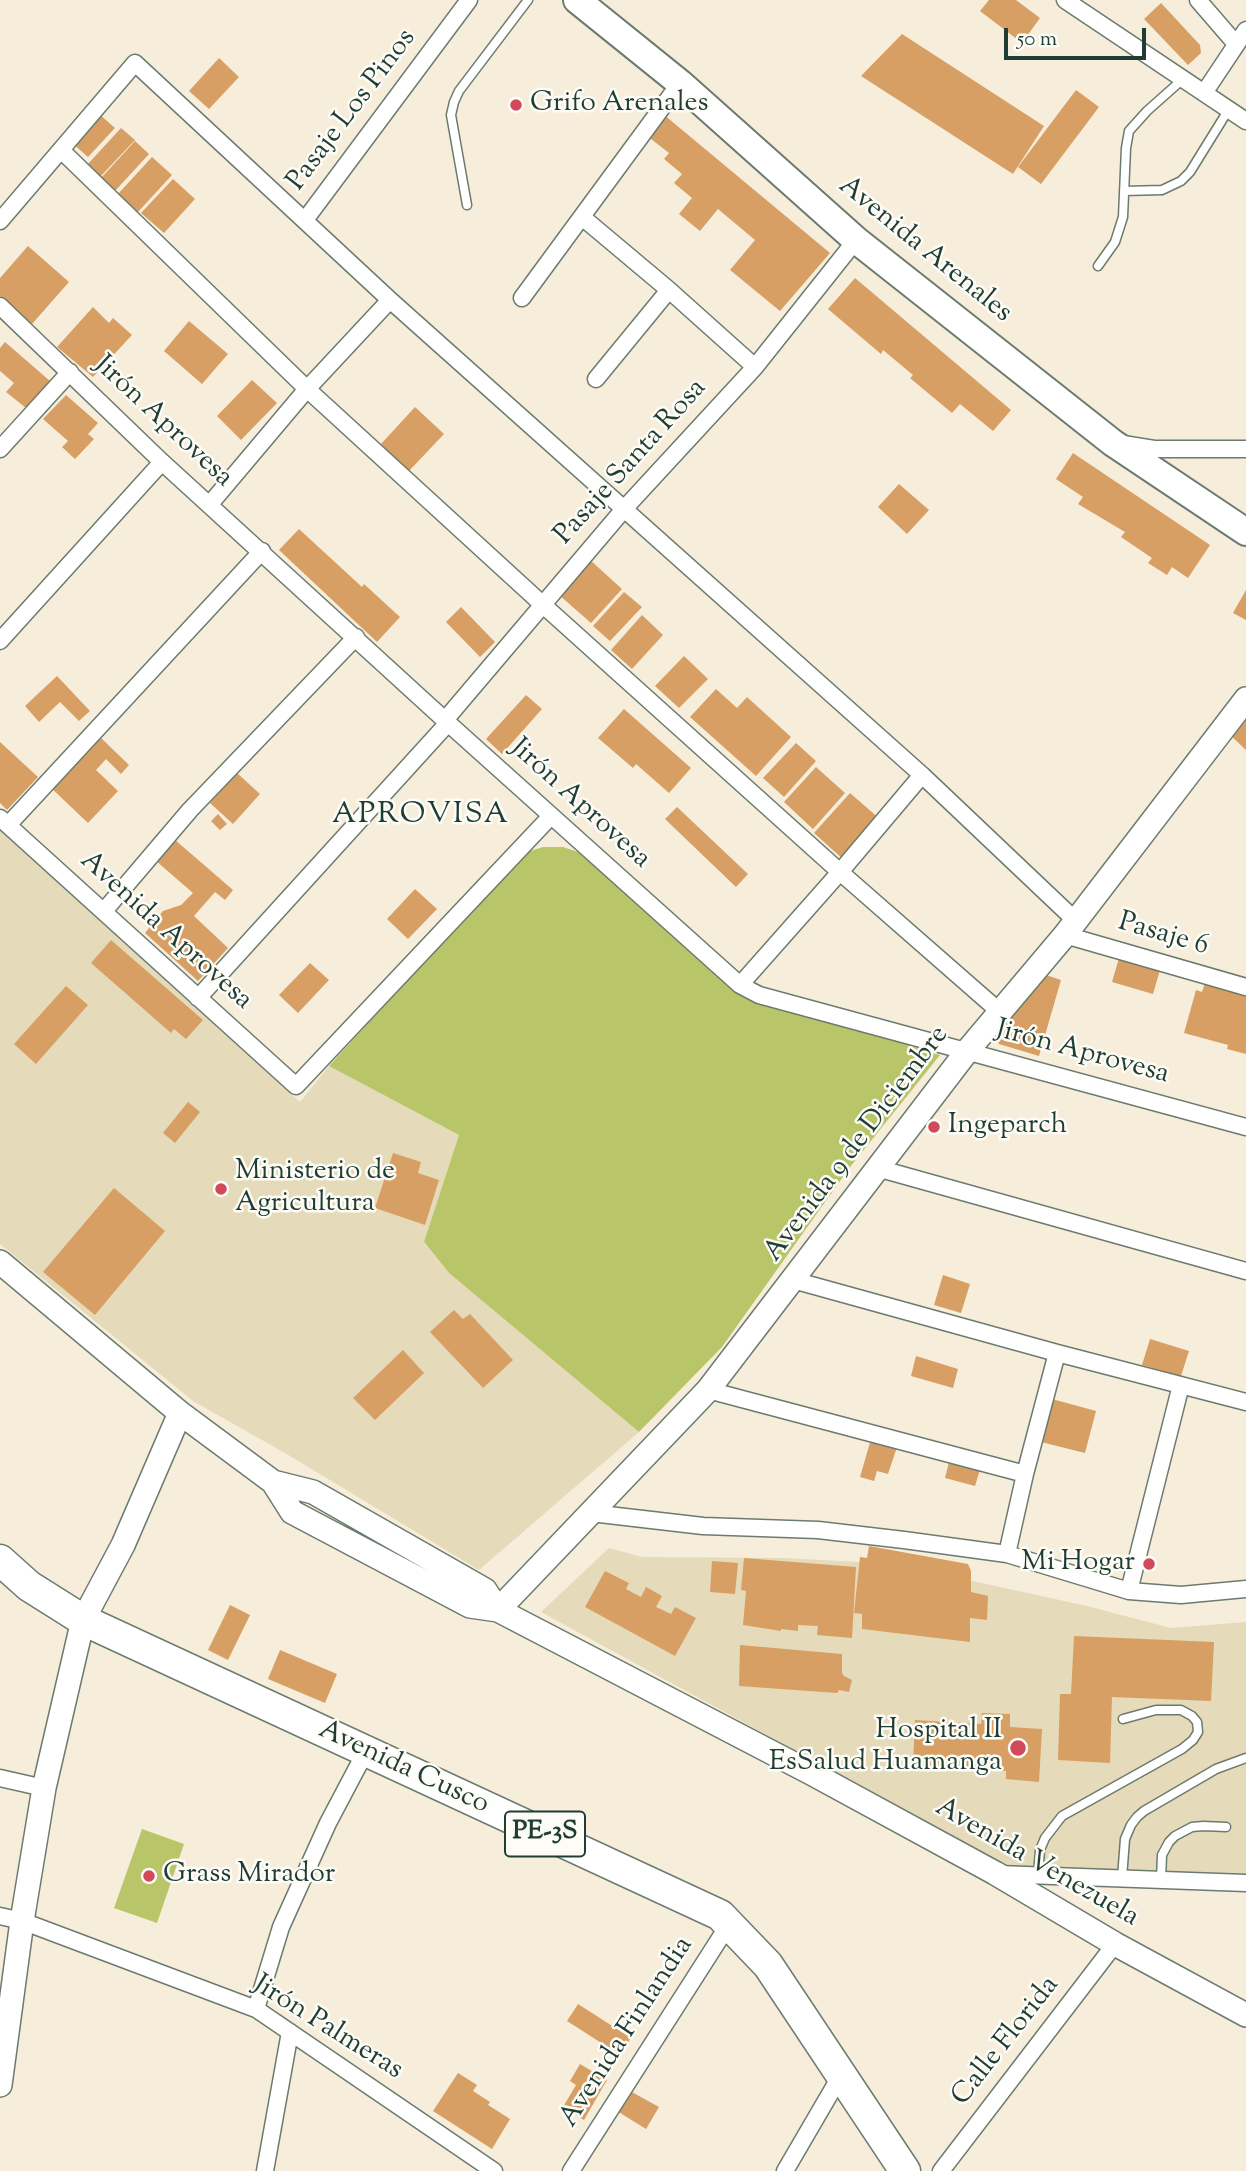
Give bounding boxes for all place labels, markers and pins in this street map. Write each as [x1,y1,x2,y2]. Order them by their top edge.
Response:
place label: Grifo Arenales [530,88,708,122]
marker: Grifo Arenales [508,97,524,113]
place label: Ingeparch [948,1110,1067,1144]
marker: Ingeparch [926,1119,942,1135]
place label: Ministerio de Agricultura [235,1156,395,1222]
marker: Ministerio de Agricultura [213,1181,229,1197]
place label: Mi Hogar [1021,1547,1135,1581]
marker: Mi Hogar [1141,1556,1157,1572]
place label: Hospital II EsSalud Huamanga [769,1715,1002,1781]
marker: Hospital II EsSalud Huamanga [1008,1738,1028,1758]
place label: Grass Mirador [163,1859,335,1893]
marker: Grass Mirador [141,1868,157,1884]

